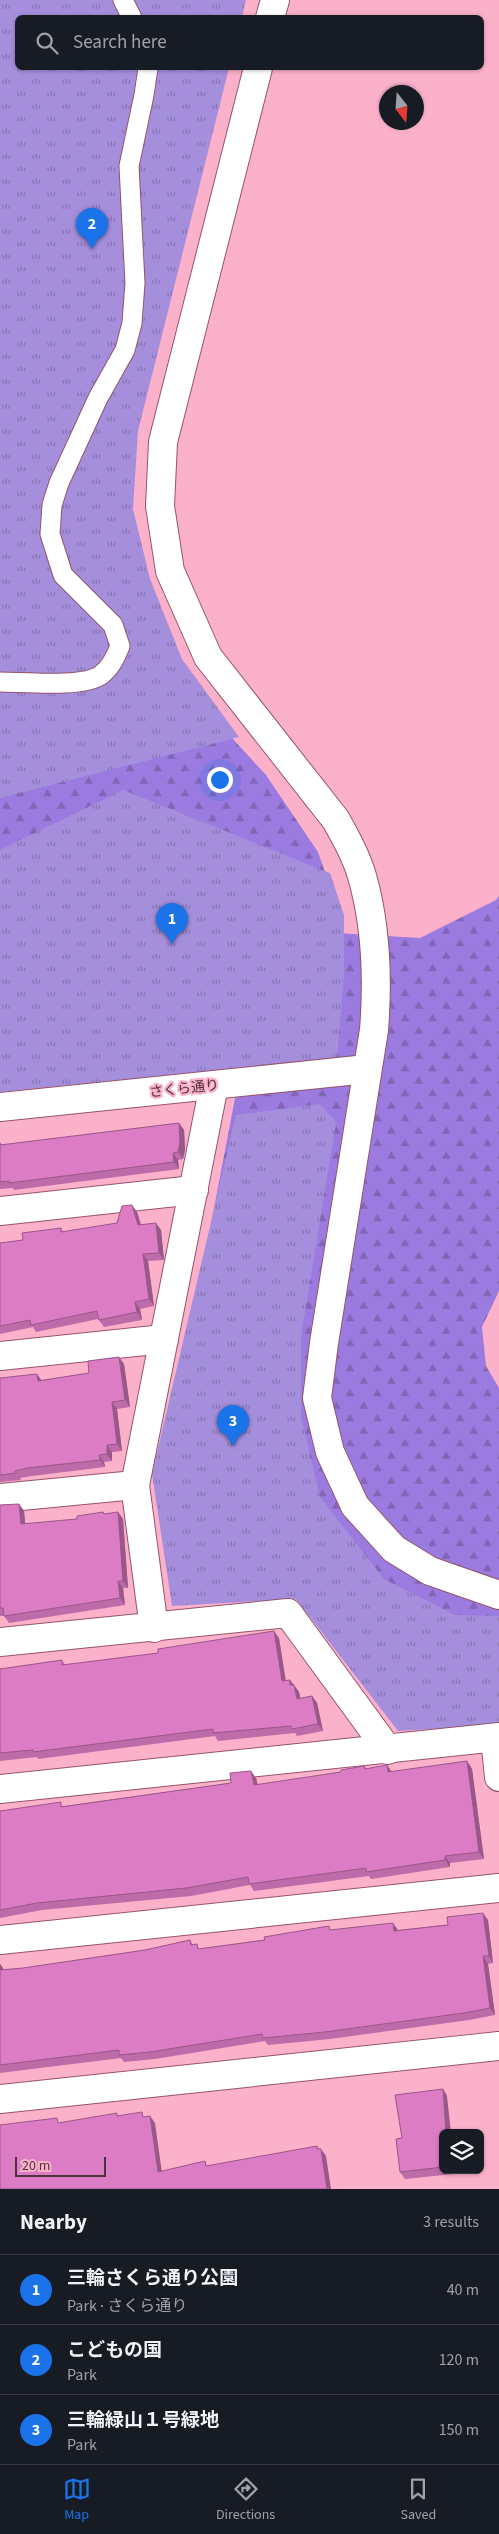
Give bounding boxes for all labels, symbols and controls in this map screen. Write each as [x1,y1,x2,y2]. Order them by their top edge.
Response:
search box [15,15,484,70]
icon: search [33,29,61,57]
text: Search here [73,29,167,56]
north arrow [379,85,424,130]
pin: 2 [76,208,108,249]
your location [207,767,233,793]
pin: 1 [156,903,188,944]
street label: さくら通り [148,1075,220,1103]
pin: 3 [217,1405,249,1446]
map controls [439,2129,484,2174]
button: layers [439,2129,484,2174]
scale bar [15,2154,106,2177]
text: 20 m [22,2156,50,2176]
text: Nearby [20,2207,87,2237]
text: 3 results [423,2211,479,2233]
text: 三輪さくら通り公園 [67,2265,238,2292]
text: 1 [32,2279,40,2301]
text: 40 m [447,2279,479,2301]
text: Park · さくら通り [67,2295,187,2317]
text: こどもの国 [67,2337,162,2364]
text: 2 [32,2349,40,2371]
text: 120 m [439,2349,479,2371]
text: Park [67,2364,97,2386]
text: 三輪緑山１号緑地 [67,2407,219,2434]
text: 3 [32,2419,40,2441]
text: 150 m [439,2419,479,2441]
text: Park [67,2434,97,2456]
tab: Map [63,2475,91,2525]
tab: Directions [216,2475,275,2525]
tab: Saved [401,2475,436,2525]

